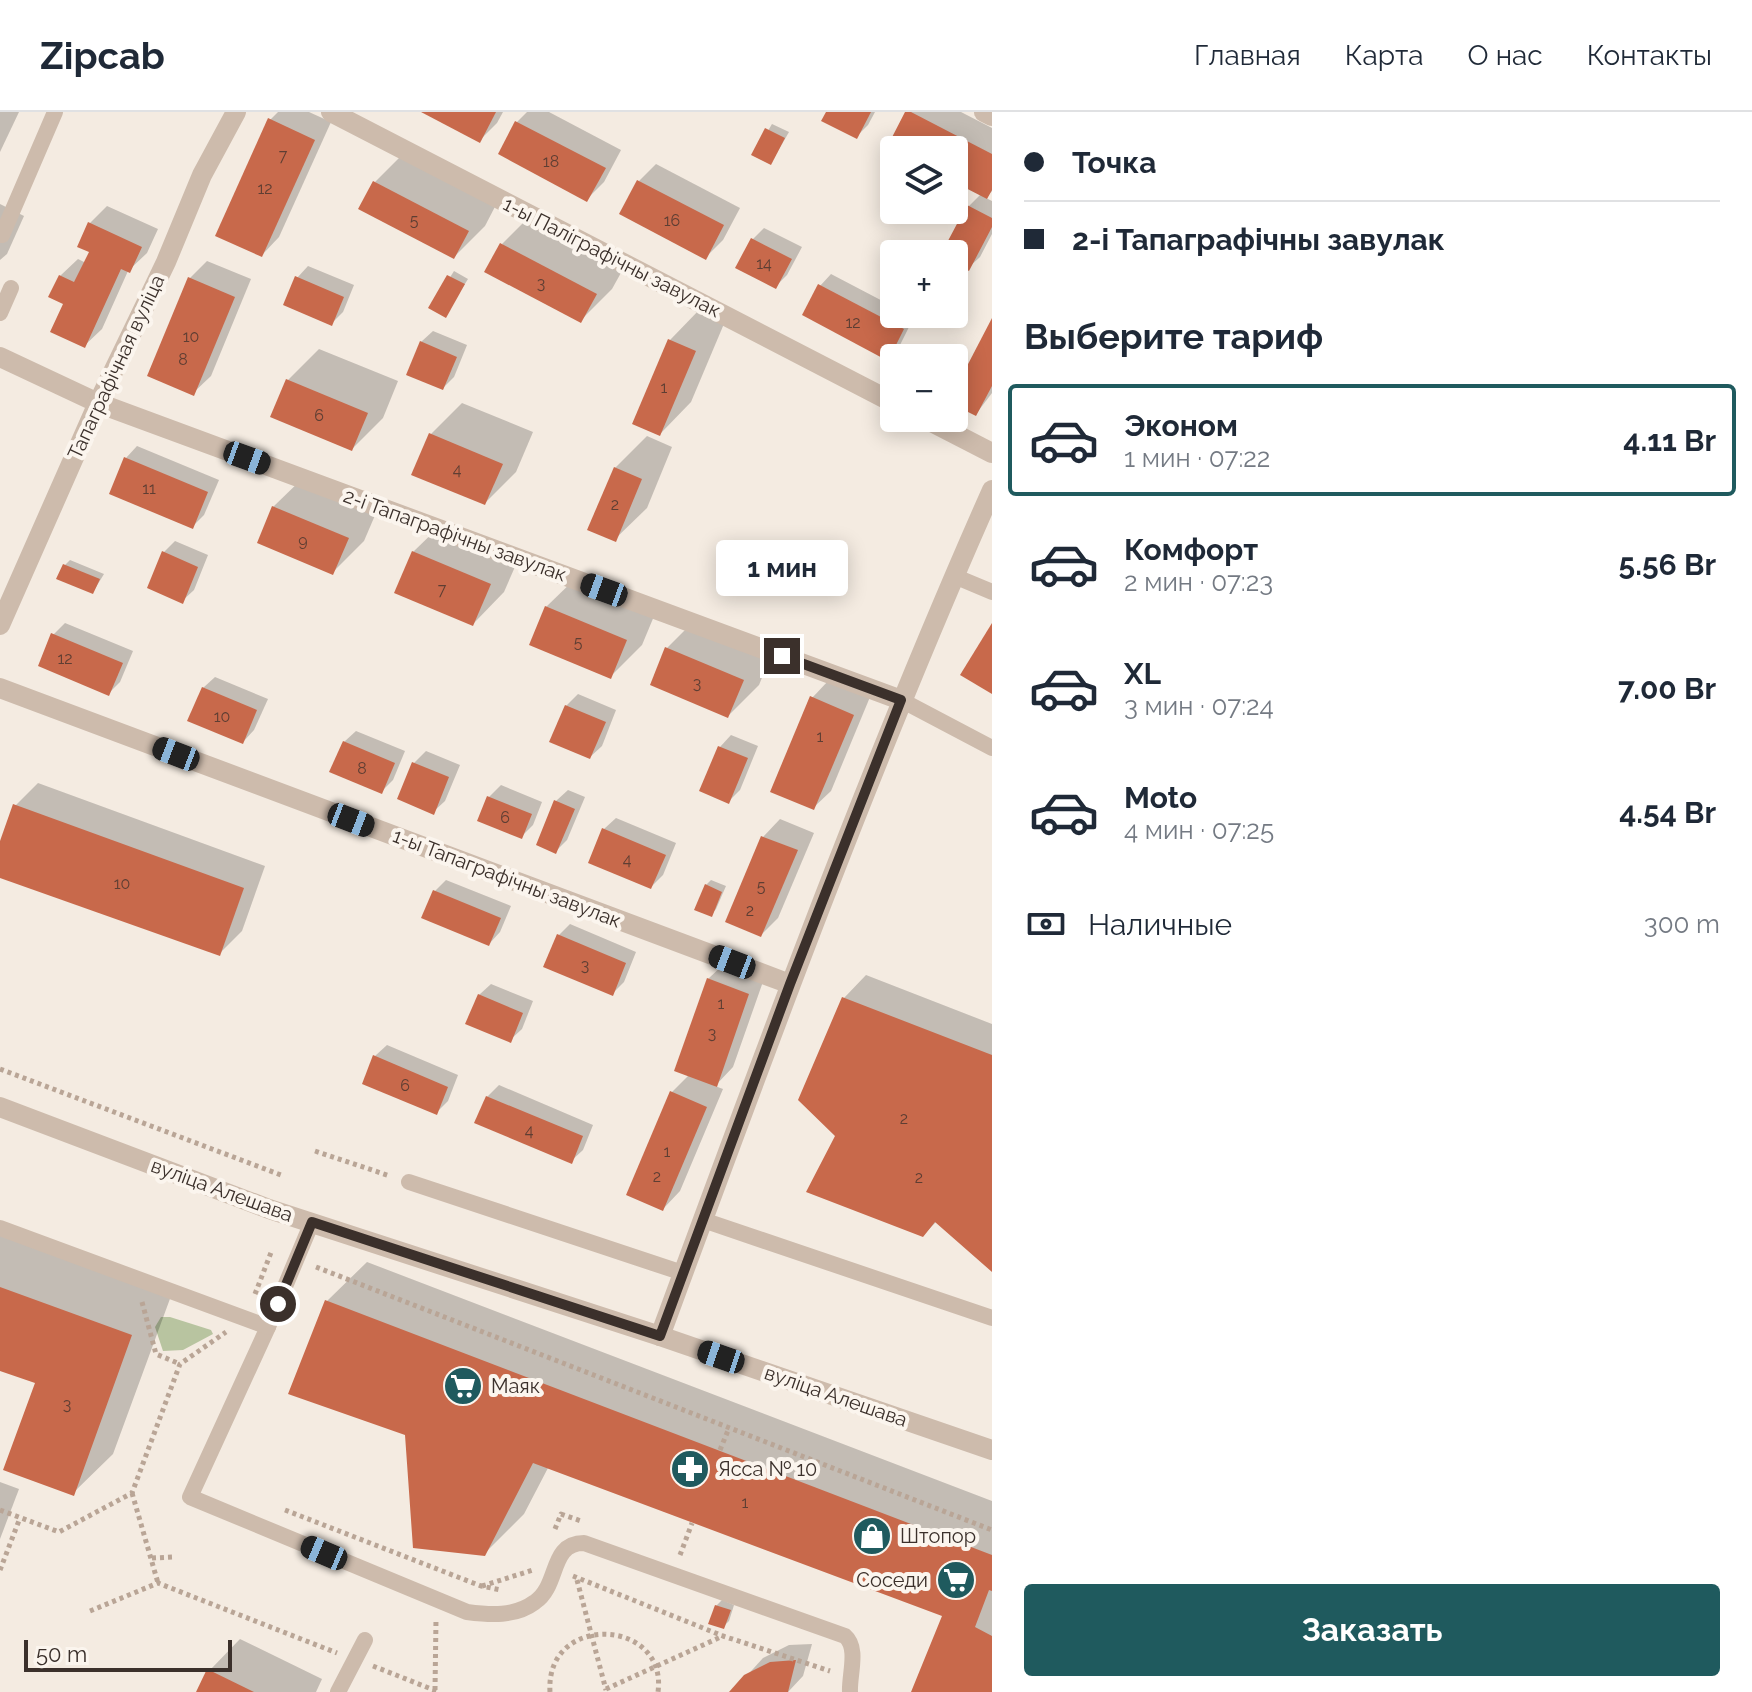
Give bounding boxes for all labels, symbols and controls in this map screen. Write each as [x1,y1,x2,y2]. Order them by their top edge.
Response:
text: Zipcab [40,33,165,78]
text: Главная [1194,39,1301,72]
text: Карта [1345,39,1424,72]
text: О нас [1468,39,1543,72]
text: Контакты [1587,39,1712,72]
map controls [880,136,968,432]
button: layers [880,136,968,224]
text: Точка [1072,145,1156,180]
house number: 7 [279,146,288,165]
house number: 18 [543,152,559,171]
house number: 12 [257,179,273,198]
street label: 1-ы Паліграфічны завулак [499,192,725,322]
house number: 5 [410,211,419,230]
house number: 16 [664,211,680,230]
text: 2-і Тапаграфічны завулак [1072,222,1445,257]
button: + [880,240,968,328]
house number: 14 [756,254,772,273]
street label: Тапаграфічная вуліца [63,271,169,463]
house number: 3 [537,274,545,293]
house number: 12 [845,313,861,332]
text: Выберите тариф [1024,315,1323,357]
house number: 10 [183,327,199,346]
button: − [880,344,968,432]
house number: 8 [178,350,188,369]
house number: 1 [661,378,668,397]
icon: car [1028,404,1100,476]
house number: 6 [314,406,324,425]
text: Эконом [1124,408,1238,443]
text: 4.11 Br [1623,423,1716,458]
car [220,439,274,477]
text: 1 мин · 07:22 [1124,443,1270,473]
house number: 4 [453,460,462,479]
house number: 11 [142,479,156,498]
street label: 2-і Тапаграфічны завулак [340,483,570,587]
house number: 2 [611,495,619,514]
icon: car [1028,528,1100,600]
house number: 9 [298,531,308,550]
text: Комфорт [1124,532,1258,567]
callout: 1 мин [716,540,848,596]
text: 5.56 Br [1619,547,1716,582]
text: 1 мин [747,553,817,583]
text: 2 мин · 07:23 [1124,567,1273,597]
car [577,571,631,609]
house number: 7 [438,580,447,599]
house number: 5 [574,633,583,652]
route end [764,638,800,674]
house number: 12 [57,649,73,668]
icon: car [1028,652,1100,724]
text: XL [1124,656,1161,691]
text: 7.00 Br [1618,671,1716,706]
house number: 3 [693,674,701,693]
text: 3 мин · 07:24 [1124,691,1274,721]
house number: 10 [214,707,230,726]
house number: 1 [817,727,824,746]
car [149,734,203,774]
house number: 8 [357,759,367,778]
icon: car [1028,776,1100,848]
text: Moto [1124,780,1197,815]
text: 4.54 Br [1619,795,1716,830]
car [324,800,378,840]
house number: 6 [500,808,510,827]
text: 4 мин · 07:25 [1124,815,1274,845]
street label: 1-ы Тапаграфічны завулак [389,823,625,933]
house number: 4 [623,850,632,869]
house number: 10 [114,874,130,893]
house number: 5 [757,877,766,896]
house number: 2 [746,901,754,920]
icon: cash [1024,902,1068,946]
text: Наличные [1088,907,1232,942]
text: 300 m [1644,909,1720,939]
car [705,942,759,982]
house number: 3 [581,956,589,975]
house number: 1 [718,994,725,1013]
house number: 3 [708,1024,716,1043]
house number: 6 [400,1076,410,1095]
house number: 2 [900,1109,908,1128]
house number: 4 [525,1121,534,1140]
house number: 1 [664,1142,671,1161]
street label: вуліца Алешава [148,1153,296,1227]
house number: 2 [653,1167,661,1186]
house number: 2 [915,1168,923,1187]
route start [260,1286,296,1322]
car [694,1338,748,1376]
street label: вуліца Алешава [761,1360,911,1432]
supermarket icon: Маяк [442,1365,484,1407]
place label: Маяк [491,1374,540,1398]
house number: 3 [63,1395,71,1414]
pharmacy icon: Ясса № 10 [669,1448,711,1490]
place label: Ясса № 10 [718,1457,817,1481]
house number: 1 [742,1493,749,1512]
shop icon: Штопор [851,1515,893,1557]
place label: Штопор [900,1524,976,1548]
car [297,1533,351,1573]
supermarket icon: Соседи [935,1559,977,1601]
place label: Соседи [856,1568,928,1592]
button: Заказать [1024,1584,1720,1676]
scale bar [24,1636,232,1672]
text: 50 m [36,1641,87,1667]

